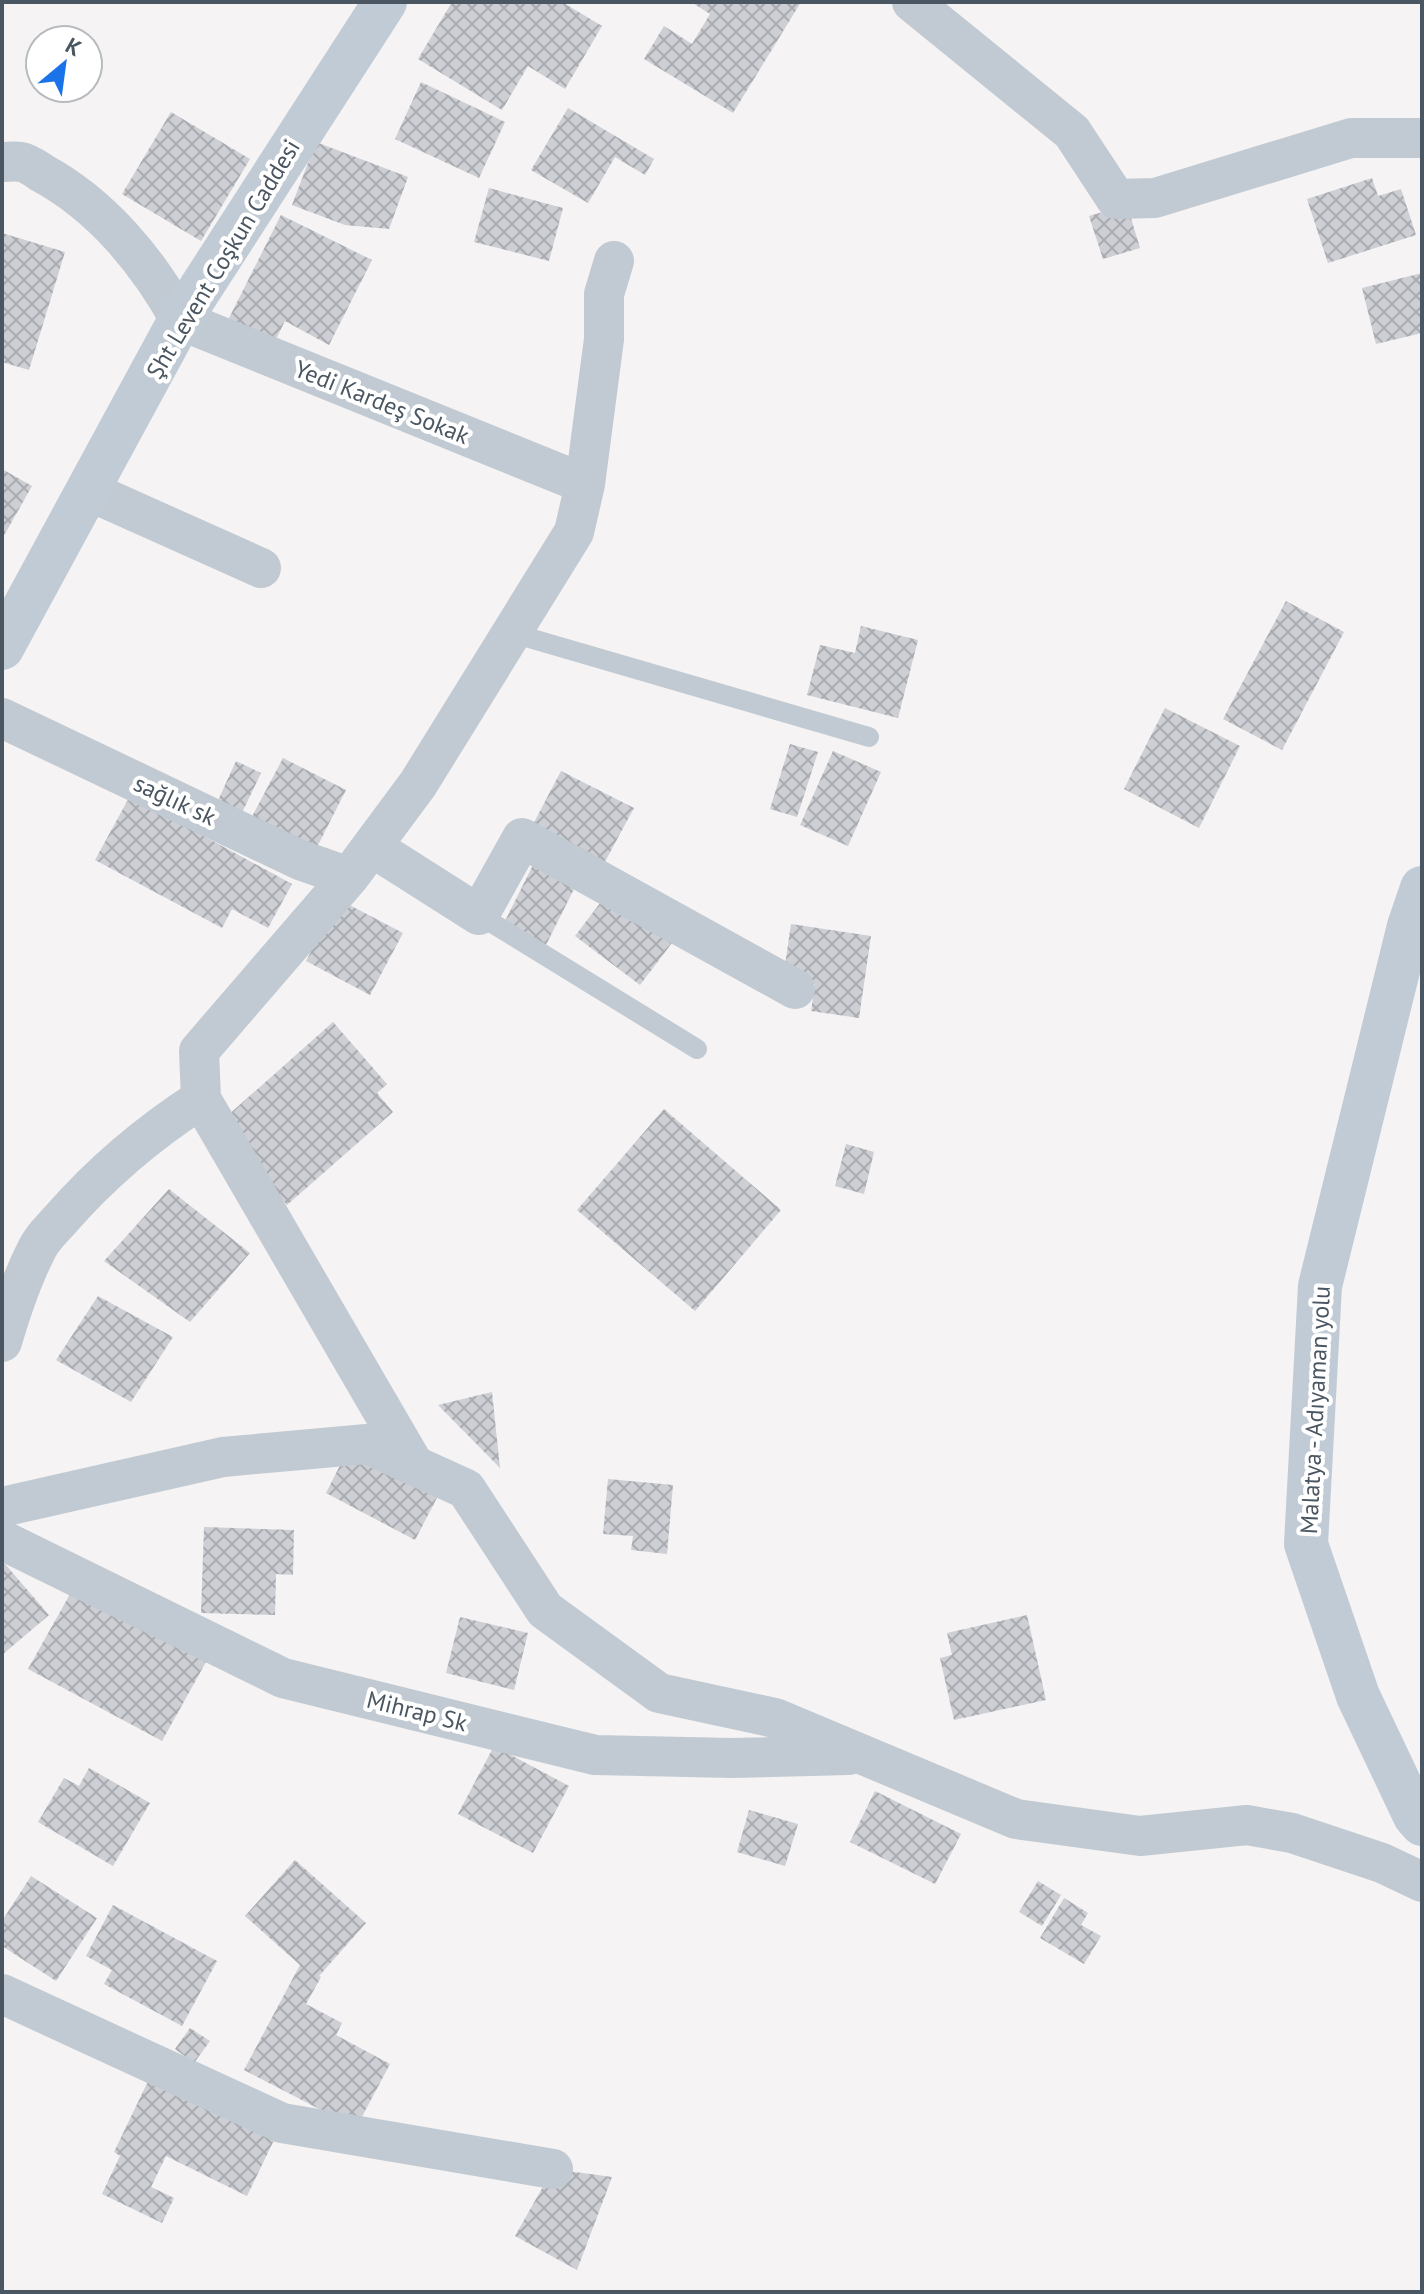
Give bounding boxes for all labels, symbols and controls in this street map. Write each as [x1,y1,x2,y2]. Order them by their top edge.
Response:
north arrow [24,24,104,104]
text: K [61,31,87,62]
street label: Şht Levent Coşkun Caddesi [139,134,307,384]
street label: Yedi Kardeş Sokak [290,353,474,451]
street label: sağlık sk [129,768,221,833]
street label: Malatya - Adıyaman yolu [1293,1285,1337,1535]
street label: Mihrap Sk [364,1684,471,1739]

